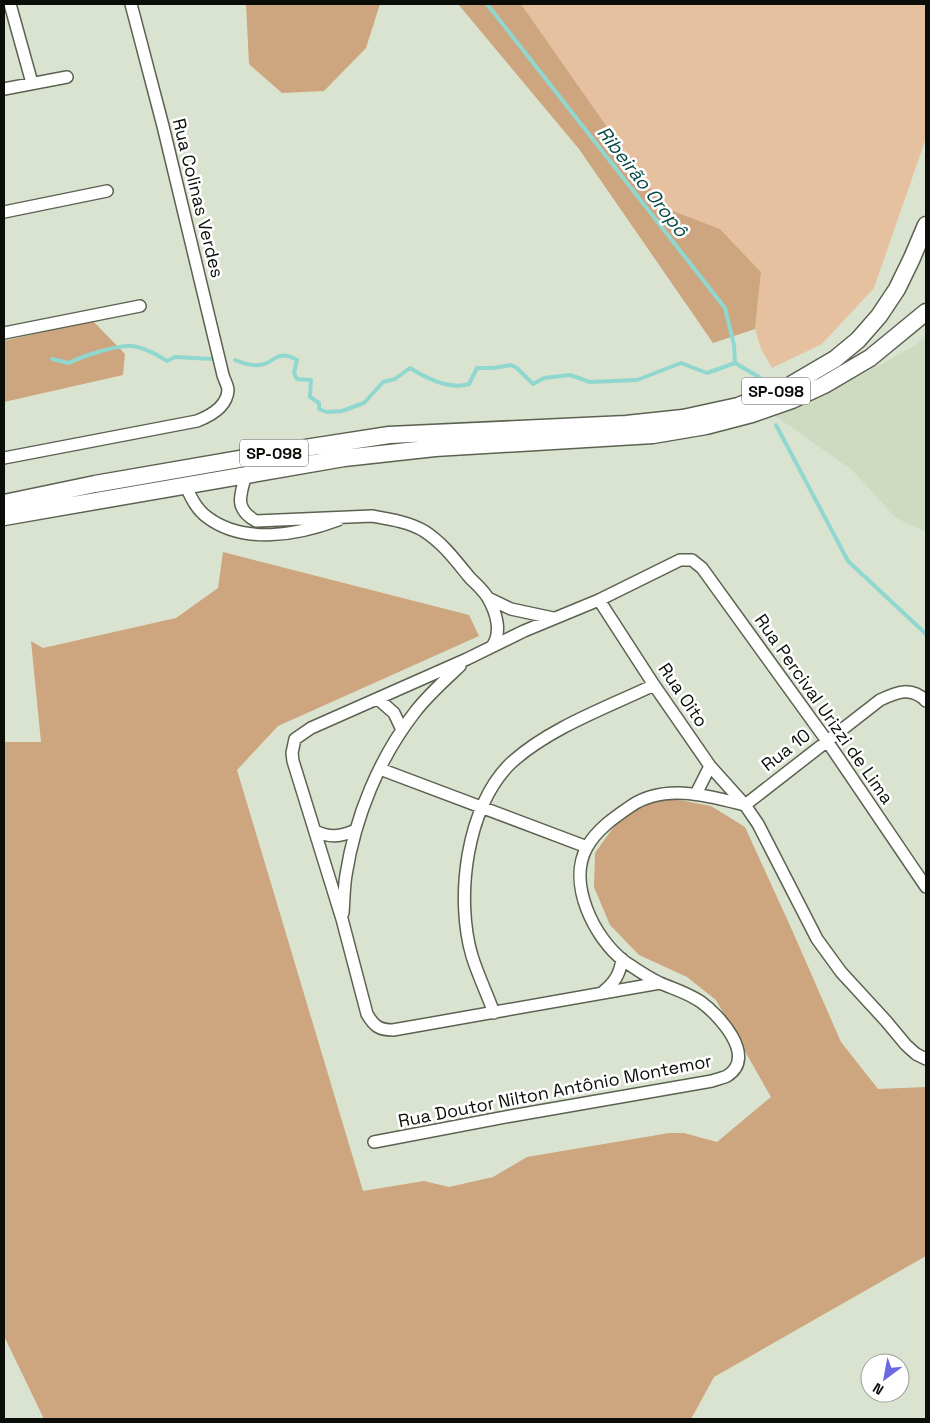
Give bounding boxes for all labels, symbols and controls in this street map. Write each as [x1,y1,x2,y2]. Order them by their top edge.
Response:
street label: Rua Colinas Verdes [168,116,229,280]
water label: Ribeirão Oropô [591,121,695,243]
road number: SP-098 [742,378,810,404]
road number: SP-098 [240,439,308,466]
street label: Rua Percival Urizzi de Lima [750,609,899,808]
street label: Rua Oito [654,658,713,731]
street label: Rua 10 [756,723,815,776]
street label: Rua Doutor Nilton Antônio Montemor [396,1049,714,1132]
north arrow [860,1353,910,1403]
text: N [869,1379,887,1399]

